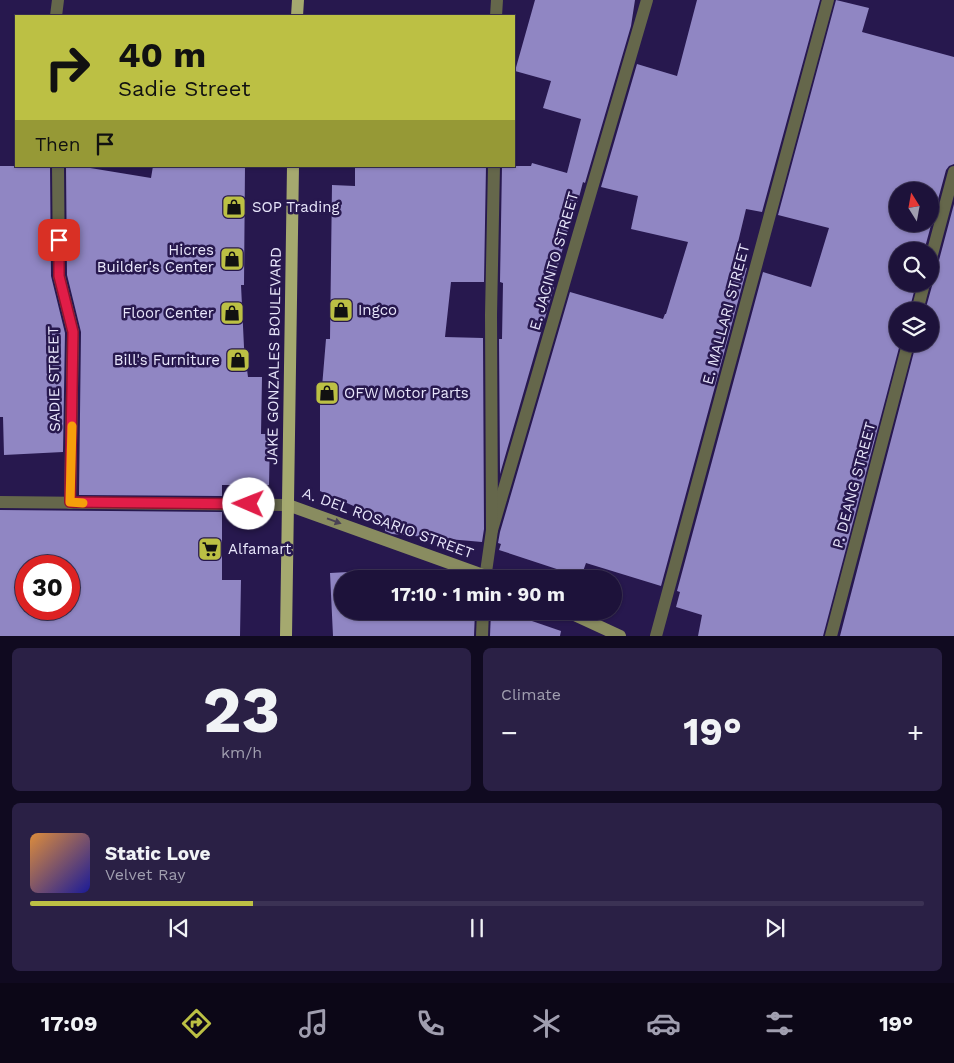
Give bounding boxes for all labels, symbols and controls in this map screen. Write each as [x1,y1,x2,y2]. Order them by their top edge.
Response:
text: 40 m [118,34,206,76]
icon: right [35,35,100,100]
text: Sadie Street [118,76,250,101]
icon: arrive [91,130,119,158]
text: Then [35,133,81,156]
north arrow [889,182,939,232]
map controls [889,182,939,352]
street label: E. JACINTO STREET [526,190,582,332]
shop icon: SOP Trading [221,194,247,220]
place label: SOP Trading [252,198,339,216]
pin [38,219,80,261]
icon: arrive [45,226,73,254]
place label: Hicres Builder's Center [97,241,214,276]
street label: E. MALLARI STREET [699,242,753,386]
button: search [889,242,939,292]
shop icon: Hicres Builder's Center [219,246,245,272]
street label: JAKE GONZALES BOULEVARD [263,247,285,465]
shop icon: Ingco [328,297,354,323]
shop icon: Floor Center [219,300,245,326]
place label: Ingco [358,301,397,319]
button: layers [889,302,939,352]
place label: Floor Center [122,304,214,322]
street label: SADIE STREET [44,326,64,432]
shop icon: Bill's Furniture [225,347,251,373]
place label: Bill's Furniture [114,351,220,369]
shop icon: OFW Motor Parts [314,380,340,406]
place label: OFW Motor Parts [344,384,469,402]
street label: P. DEANG STREET [828,420,880,550]
position arrow [222,477,274,529]
street label: A. DEL ROSARIO STREET [300,484,476,562]
one-way arrow [327,518,342,525]
supermarket icon: Alfamart [197,536,223,562]
place label: Alfamart [228,540,292,558]
speed limit sign: 30 [15,555,80,620]
text: 17:10 · 1 min · 90 m [391,583,565,606]
text: 23 [203,672,280,748]
text: Climate [501,685,561,704]
text: 19° [683,710,742,754]
text: − [501,716,518,749]
text: + [907,716,924,749]
text: km/h [221,743,262,762]
text: Static Love [105,842,210,865]
text: Velvet Ray [105,865,185,884]
icon: previous [165,914,193,942]
icon: pause [463,914,491,942]
icon: next [761,914,789,942]
icon: directions [179,1006,214,1041]
icon: music [296,1006,331,1041]
icon: phone [413,1006,448,1041]
icon: climate [529,1006,564,1041]
icon: car [646,1006,681,1041]
icon: filters [762,1006,797,1041]
text: 17:09 [41,1011,98,1036]
text: 19° [879,1011,913,1036]

